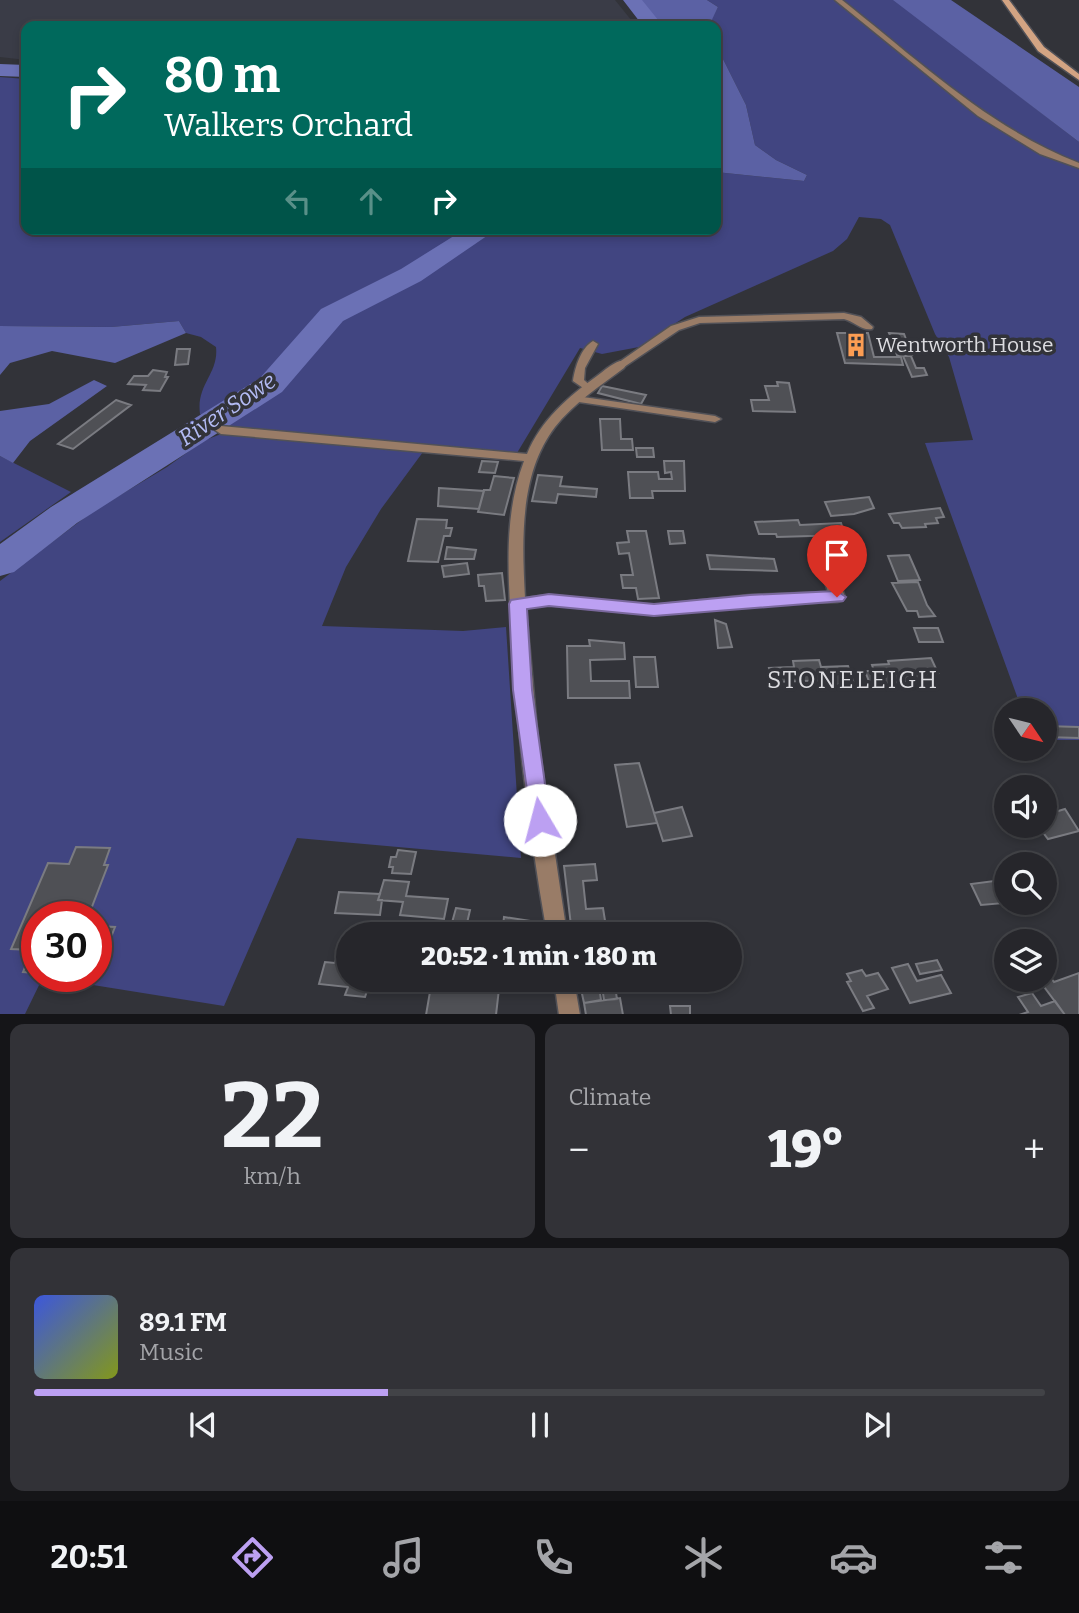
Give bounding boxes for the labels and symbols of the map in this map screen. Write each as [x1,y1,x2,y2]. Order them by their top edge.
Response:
building icon: Wentworth House [842,331,870,359]
place label: Wentworth House [876,332,1054,358]
water label: River Sowe [173,366,281,452]
pin [807,525,867,597]
district label: STONELEIGH [767,666,939,694]
north arrow [994,698,1057,761]
position arrow [503,783,577,857]
speed limit sign: 30 [21,901,112,992]

